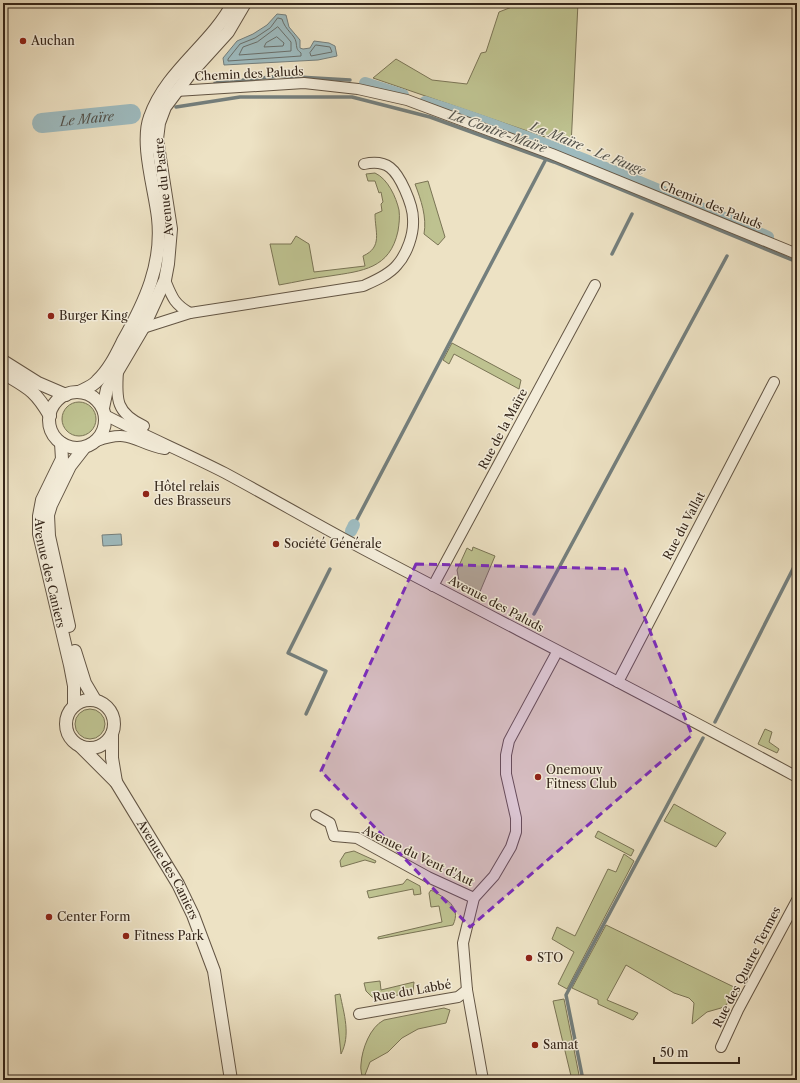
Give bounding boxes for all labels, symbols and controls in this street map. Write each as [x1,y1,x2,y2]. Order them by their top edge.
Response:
place label: Auchan [30,33,75,48]
marker: Auchan [18,36,28,46]
street label: Chemin des Paluds [194,63,304,84]
water label: La Contre-Maïre [446,106,550,156]
water label: Le Maïre [58,108,115,129]
water label: La Maïre - Le Fauge [527,117,649,179]
street label: Avenue du Pastre [151,137,176,238]
street label: Chemin des Paluds [658,177,765,232]
place label: Burger King [59,308,128,323]
marker: Burger King [46,311,56,321]
street label: Rue de la Maïre [475,385,530,472]
place label: Hôtel relais des Brasseurs [154,479,231,508]
street label: Rue du Vallat [659,488,708,562]
marker: Hôtel relais des Brasseurs [141,489,151,499]
street label: Avenue des Caniers [32,517,69,629]
place label: Société Générale [284,536,382,551]
marker: Société Générale [271,539,281,549]
street label: Avenue des Paluds [445,572,547,635]
place label: Onemouv Fitness Club [546,762,617,791]
marker: Onemouv Fitness Club [533,772,543,782]
street label: Avenue des Caniers [133,816,202,922]
street label: Avenue du Vent d'Aut [359,822,477,889]
street label: Rue des Quatre Termes [710,904,784,1030]
place label: Center Form [57,909,130,924]
marker: Center Form [44,912,54,922]
place label: Fitness Park [134,928,205,943]
marker: Fitness Park [121,931,131,941]
place label: STO [537,950,563,965]
marker: STO [524,953,534,963]
street label: Rue du Labbé [372,976,453,1005]
place label: Samat [543,1037,579,1052]
scale bar [654,1039,739,1065]
marker: Samat [530,1040,540,1050]
text: 50 m [660,1045,689,1060]

